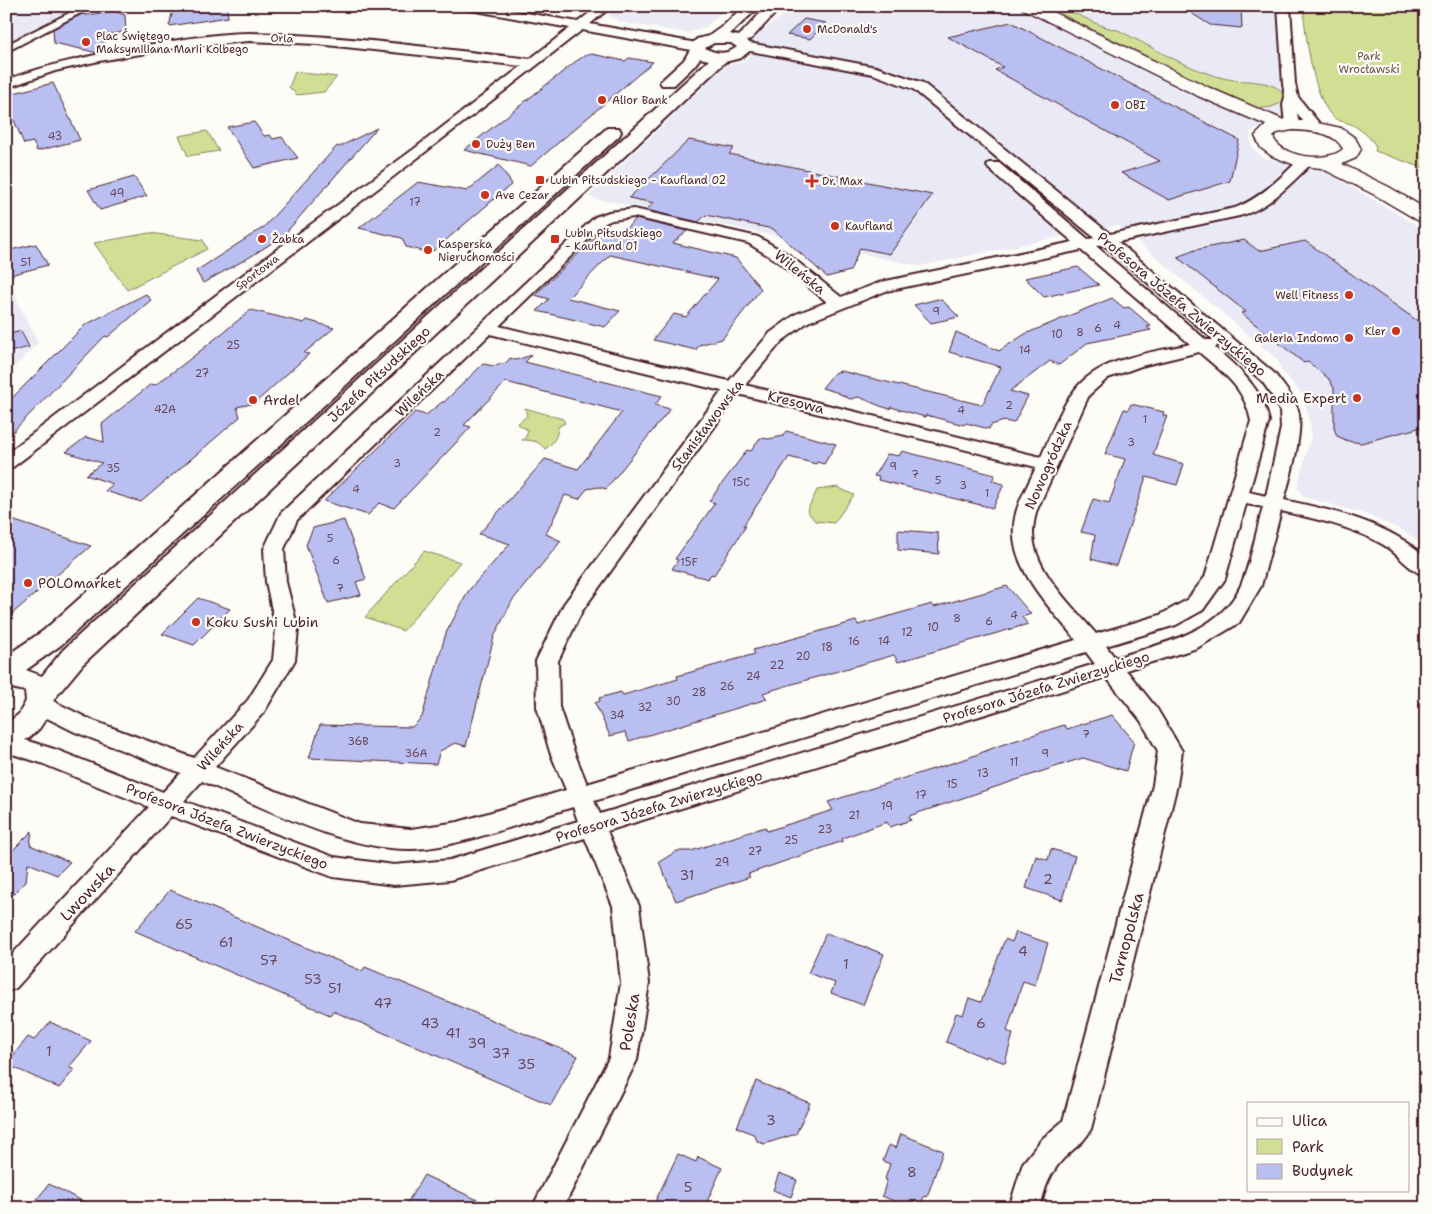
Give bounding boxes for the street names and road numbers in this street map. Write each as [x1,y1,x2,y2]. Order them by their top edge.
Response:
street label: Orla [270,31,294,46]
street label: Profesora Józefa Zwierzyckiego [1094,228,1270,380]
street label: Wileńska [771,246,829,298]
street label: Sportowa [233,251,282,294]
street label: Józefa Piłsudskiego [324,322,434,426]
street label: Wileńska [391,365,447,421]
street label: Stanisławowska [667,376,747,474]
street label: Kresowa [766,386,826,418]
street label: Nowogródzka [1020,418,1076,512]
street label: Profesora Józefa Zwierzyckiego [940,647,1152,727]
street label: Wileńska [193,717,247,775]
street label: Profesora Józefa Zwierzyckiego [553,766,765,846]
street label: Profesora Józefa Zwierzyckiego [123,779,331,873]
street label: Lwowska [55,859,119,926]
street label: Tarnopolska [1104,890,1149,986]
street label: Poleska [615,992,644,1052]

